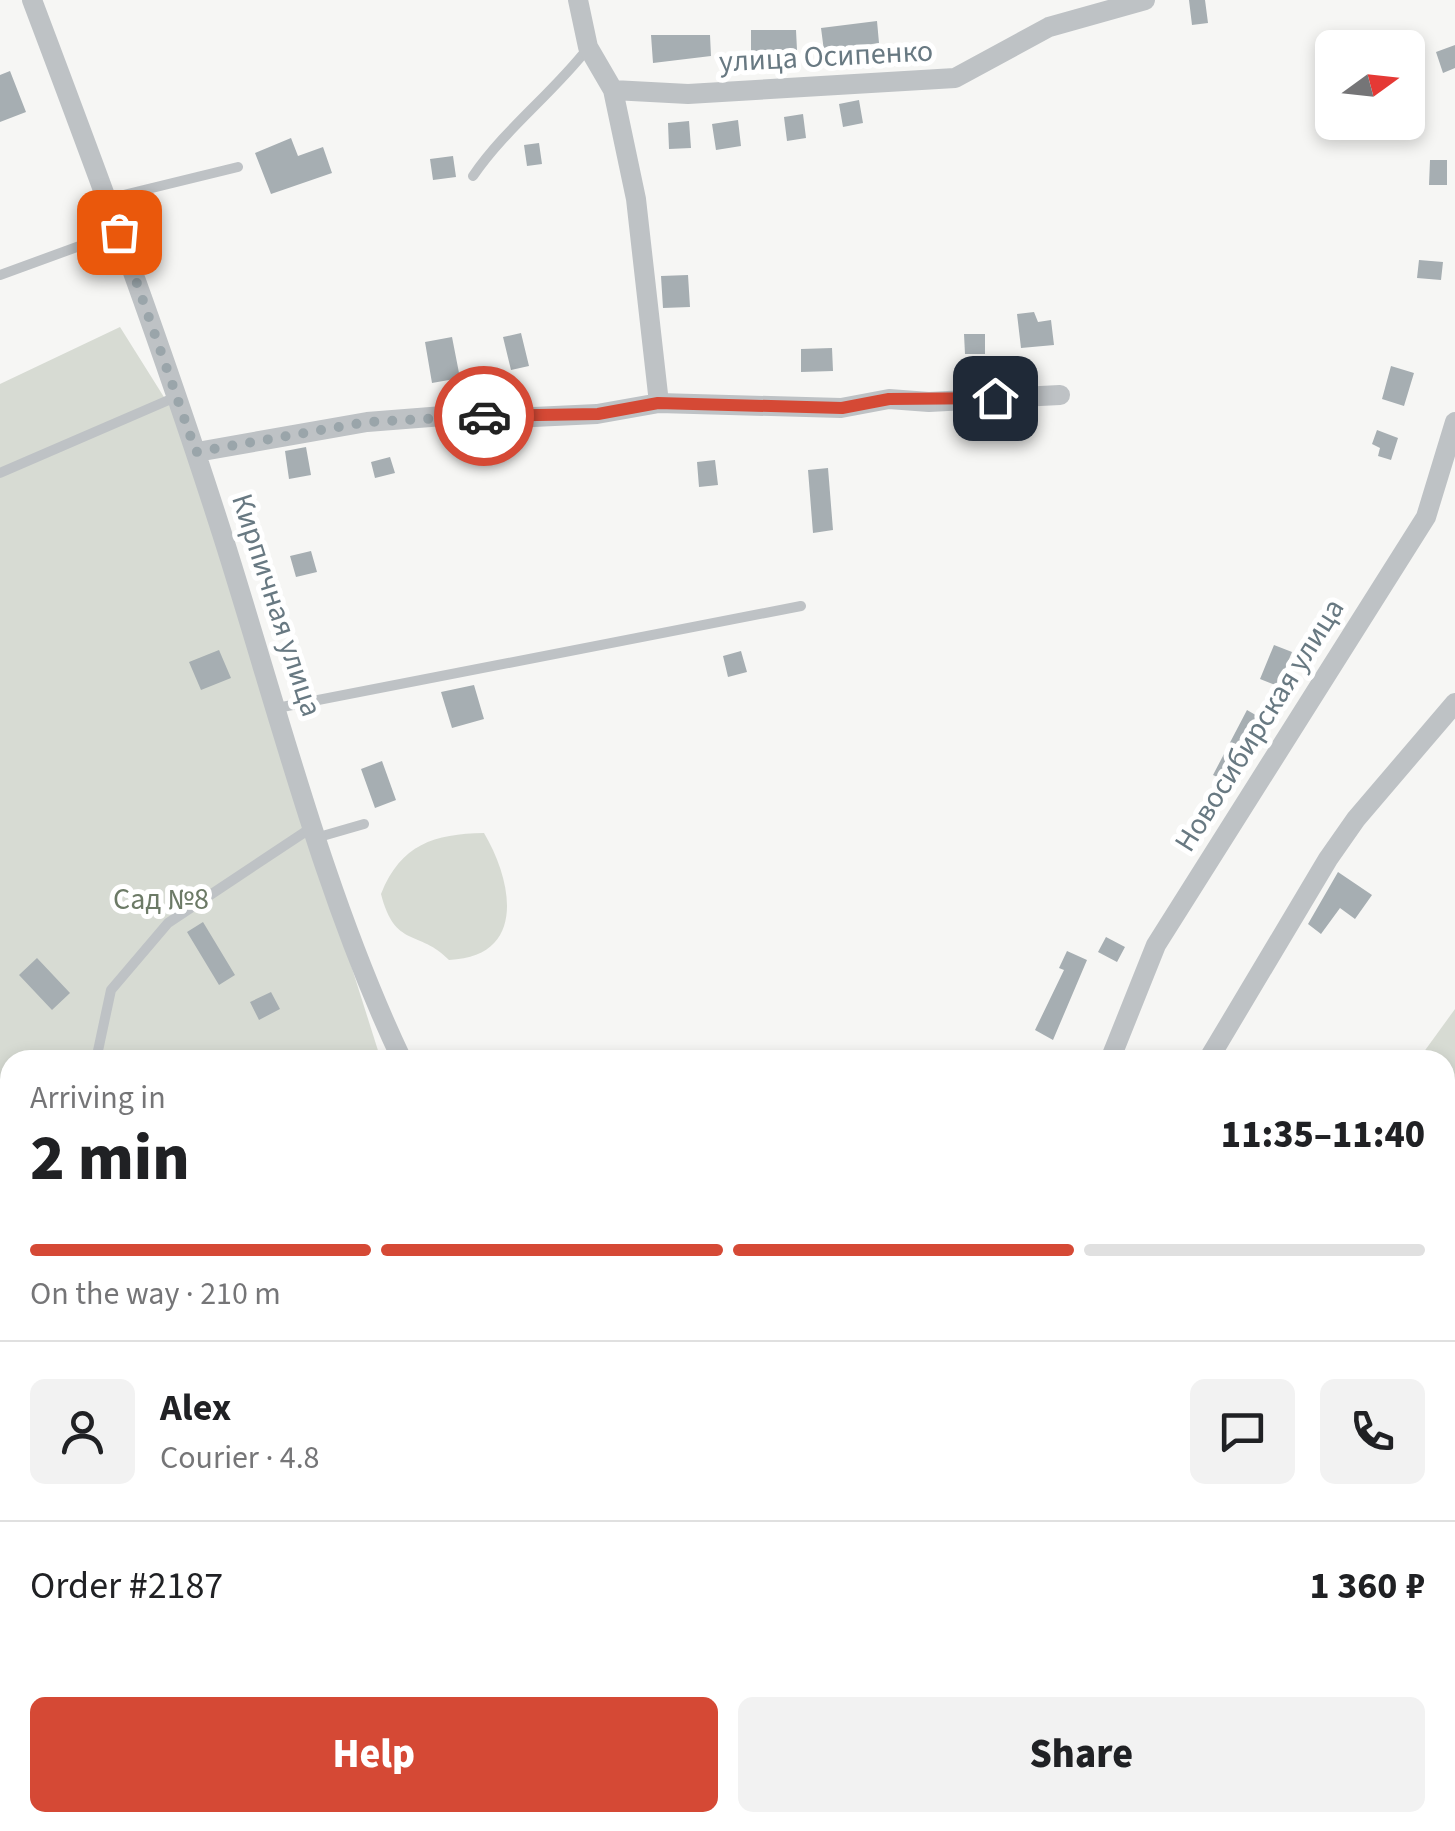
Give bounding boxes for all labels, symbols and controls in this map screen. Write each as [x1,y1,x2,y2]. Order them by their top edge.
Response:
street label: улица Осипенко [718,29,934,84]
north arrow [1315,30,1425,140]
map controls [1315,30,1425,140]
pin [77,190,162,275]
icon: bag [92,205,147,260]
pin [953,356,1038,441]
courier [434,366,534,466]
icon: home [968,371,1023,426]
icon: car [457,389,512,444]
street label: Кирпичная улица [220,488,333,722]
street label: Новосибирская улица [1164,590,1355,860]
park label: Сад №8 [113,878,209,921]
text: Arriving in [30,1075,166,1121]
text: 11:35–11:40 [1221,1108,1425,1162]
text: 2 min [30,1112,190,1205]
text: On the way · 210 m [30,1271,281,1317]
button: person [30,1379,135,1484]
button: chat [1190,1379,1295,1484]
button: phone [1320,1379,1425,1484]
text: Alex [160,1381,231,1435]
text: Courier · 4.8 [160,1435,320,1481]
text: Order #2187 [30,1559,223,1613]
text: 1 360 ₽ [1309,1559,1425,1613]
button: Help [30,1697,718,1812]
button: Share [738,1697,1425,1812]

